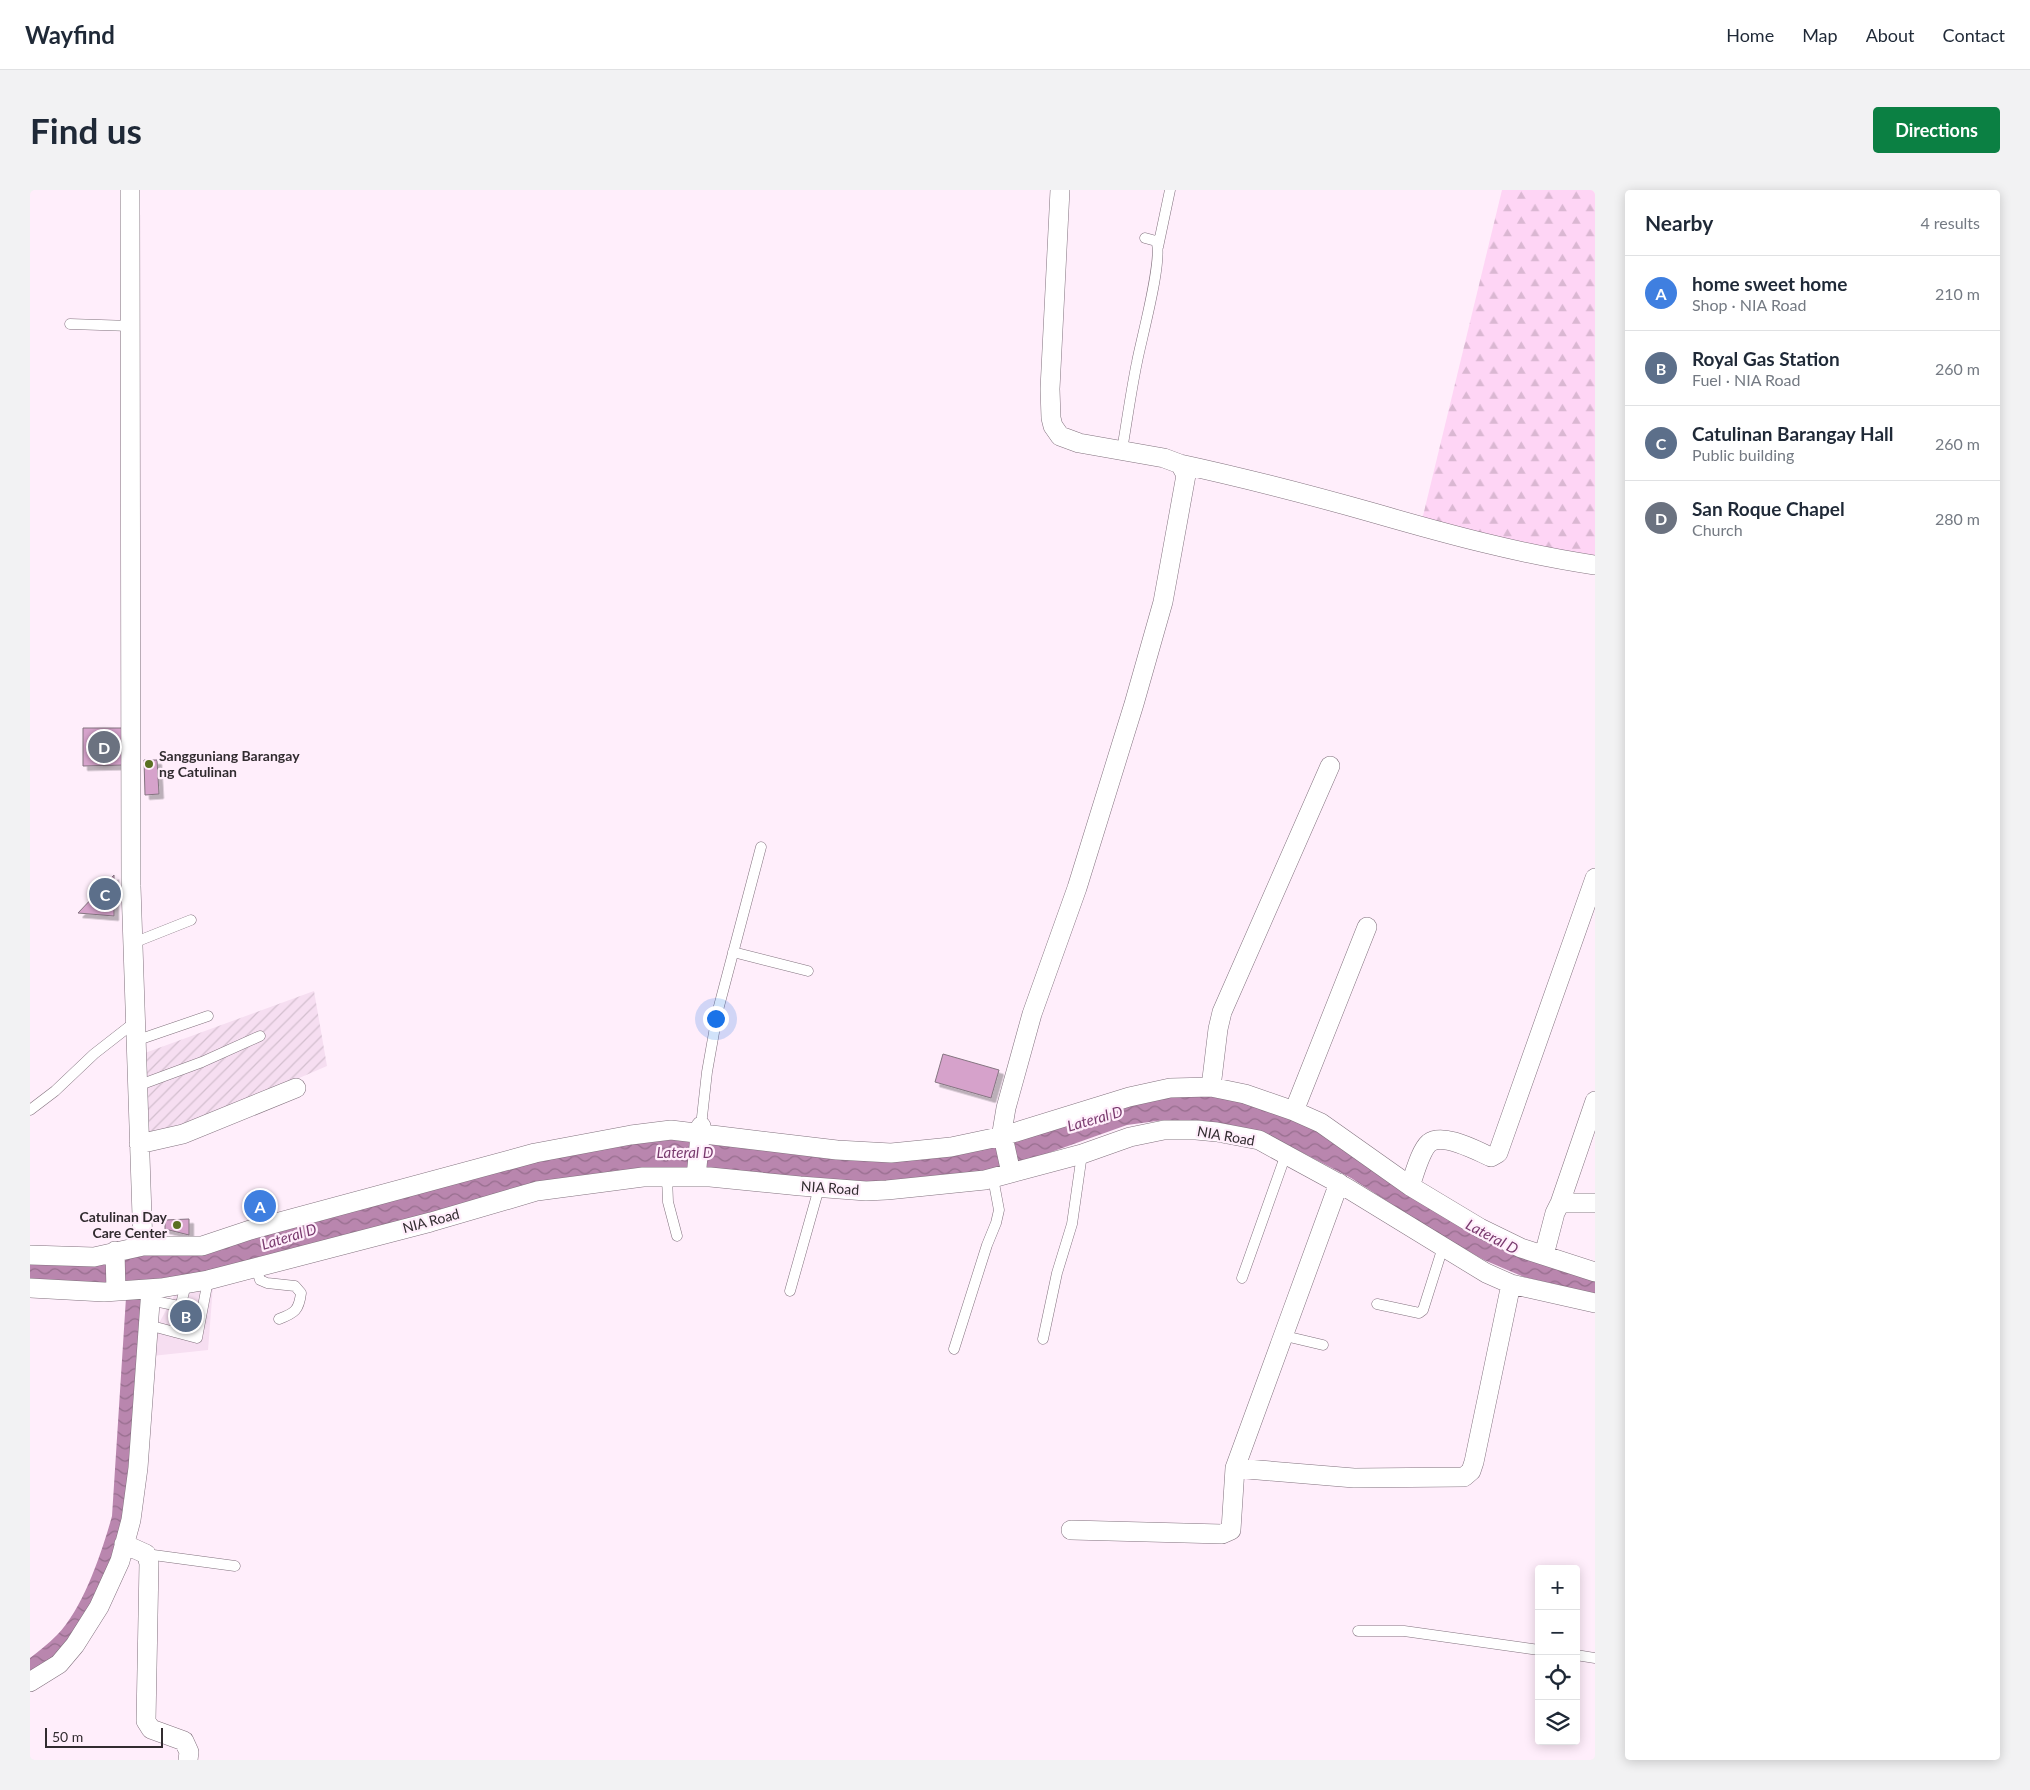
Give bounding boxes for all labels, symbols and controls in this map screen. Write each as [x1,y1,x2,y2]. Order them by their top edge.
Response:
text: Wayfind [25,20,115,49]
text: Home [1726,24,1774,46]
text: Map [1802,24,1838,46]
text: About [1866,24,1915,46]
text: Contact [1943,24,2005,46]
button: Directions [1873,107,2000,153]
text: Find us [30,109,142,151]
text: Nearby [1645,210,1713,235]
text: 4 results [1920,213,1980,232]
text: home sweet home [1692,272,1847,295]
text: A [1655,284,1667,303]
text: 210 m [1935,284,1980,303]
text: Shop · NIA Road [1692,295,1806,314]
text: Royal Gas Station [1692,347,1840,370]
text: B [1656,359,1666,378]
text: 260 m [1935,359,1980,378]
text: Fuel · NIA Road [1692,370,1801,389]
text: Catulinan Barangay Hall [1692,422,1893,445]
text: C [1656,434,1666,453]
text: 260 m [1935,434,1980,453]
text: Public building [1692,445,1794,464]
text: San Roque Chapel [1692,497,1845,520]
text: D [1655,509,1667,528]
text: 280 m [1935,509,1980,528]
text: Church [1692,520,1743,539]
pin: D [88,728,120,766]
place label: Sangguniang Barangay ng Catulinan [159,747,300,780]
marker: Sangguniang Barangay ng Catulinan [143,758,155,770]
pin: C [89,875,121,913]
your location [703,1006,729,1032]
water label: Lateral D [1065,1101,1125,1135]
street label: NIA Road [1196,1122,1256,1149]
water label: Lateral D [657,1143,714,1161]
street label: NIA Road [800,1177,860,1198]
pin: A [244,1187,276,1225]
street label: NIA Road [401,1205,461,1236]
place label: Catulinan Day Care Center [80,1208,168,1241]
water label: Lateral D [1463,1215,1522,1258]
marker: Catulinan Day Care Center [171,1219,183,1231]
water label: Lateral D [259,1219,319,1253]
pin: B [170,1297,202,1335]
map controls [1535,1565,1580,1745]
button: + [1535,1565,1580,1610]
button: − [1535,1610,1580,1655]
button: locate [1535,1655,1580,1700]
button: layers [1535,1700,1580,1745]
scale bar [45,1725,162,1748]
text: 50 m [52,1728,83,1745]

